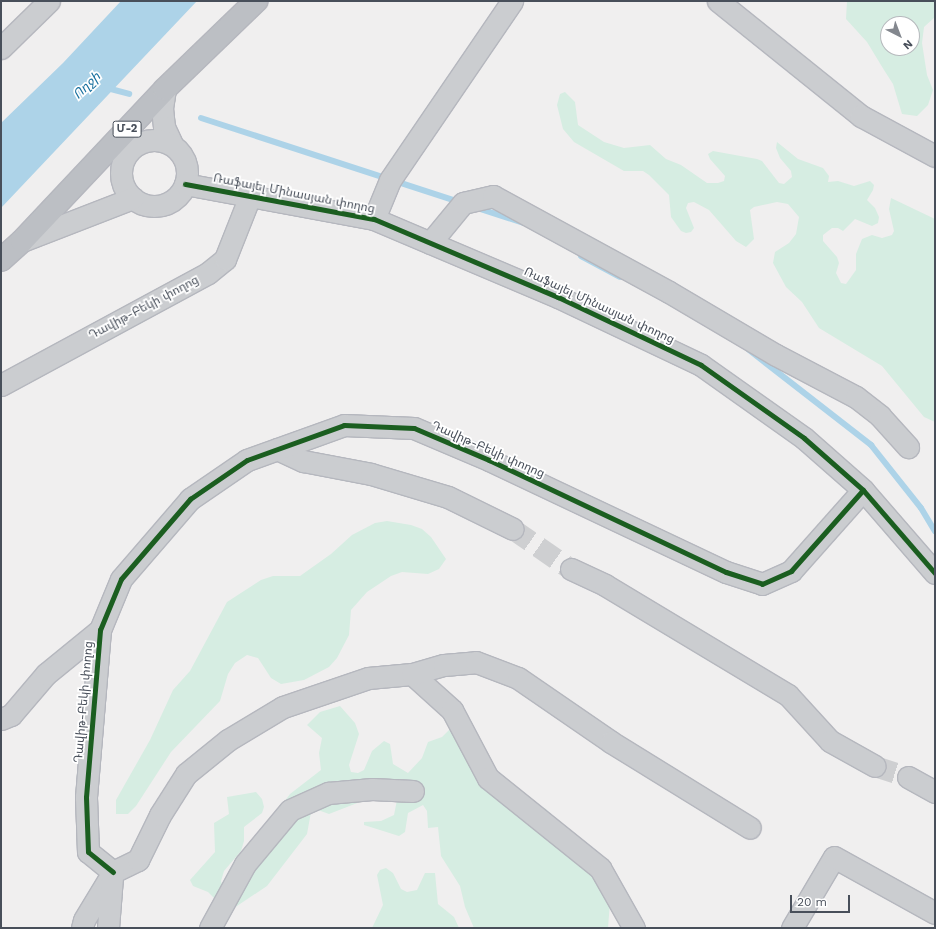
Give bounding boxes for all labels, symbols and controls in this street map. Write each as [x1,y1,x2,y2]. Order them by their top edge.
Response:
north arrow [880,16,920,56]
text: N [900,37,915,52]
water label: Ողջի [70,69,104,103]
road number: Մ-2 [112,120,142,138]
street label: Ռաֆայել Մինասյան փողոց [212,171,376,217]
street label: Ռաֆայել Մինասյան փողոց [521,265,677,347]
street label: Դավիթ-Բեկի փողոց [87,273,201,343]
street label: Դավիթ-Բեկի փողոց [429,419,547,481]
street label: Դավիթ-Բեկի փողոց [71,640,97,764]
scale bar [792,887,852,913]
text: 20 m [797,895,827,909]

